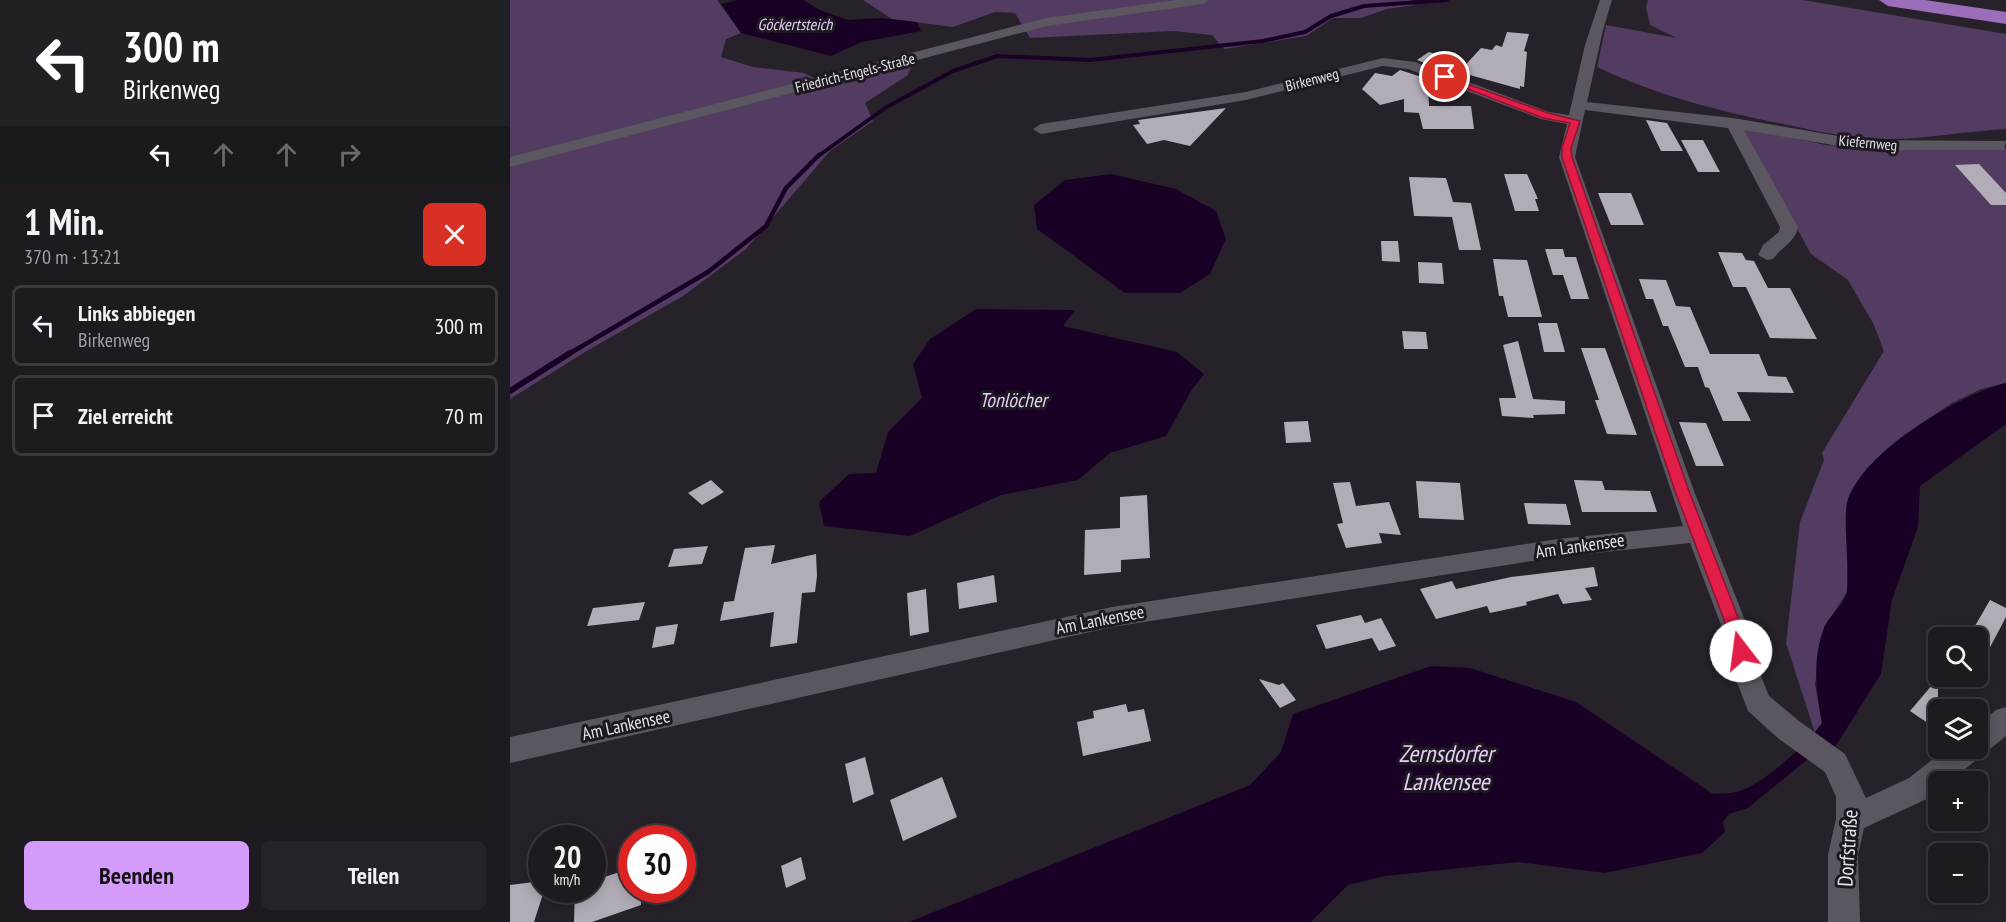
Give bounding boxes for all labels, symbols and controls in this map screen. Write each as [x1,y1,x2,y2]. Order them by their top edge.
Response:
water label: Göckertsteich [758,14,833,34]
text: 300 m [123,19,220,74]
icon: left [24,24,102,102]
street label: Friedrich-Engels-Straße [793,48,917,97]
pin [1419,51,1470,102]
icon: arrive [1428,60,1461,93]
street label: Birkenweg [1283,64,1340,95]
text: Birkenweg [123,72,220,106]
street label: Kiefernweg [1838,130,1898,155]
icon: left [144,138,177,171]
icon: ahead [207,138,240,171]
icon: ahead [270,138,303,171]
icon: right [333,138,366,171]
text: 1 Min. [24,198,104,245]
button: close [423,203,486,266]
text: 370 m · 13:21 [24,244,121,270]
text: Links abbiegen [78,299,195,327]
icon: left [27,309,60,342]
text: 300 m [434,312,483,340]
text: Birkenweg [78,327,150,353]
water label: Tonlöcher [979,387,1049,413]
icon: arrive [27,399,60,432]
text: Ziel erreicht [78,402,173,430]
text: 70 m [444,402,483,430]
street label: Am Lankensee [1534,528,1626,563]
street label: Am Lankensee [1054,600,1146,639]
position arrow [1709,619,1773,683]
map controls [1928,627,1988,903]
button: search [1928,627,1988,687]
button: layers [1928,699,1988,759]
street label: Am Lankensee [580,704,672,745]
water label: Zernsdorfer Lankensee [1399,738,1497,797]
button: + [1928,771,1988,831]
street label: Dorfstraße [1831,809,1864,887]
speed limit sign: 30 [618,825,696,903]
text: 20 [553,837,581,876]
button: Beenden [24,841,249,910]
button: Teilen [261,841,486,910]
button: − [1928,843,1988,903]
text: km/h [554,870,580,889]

